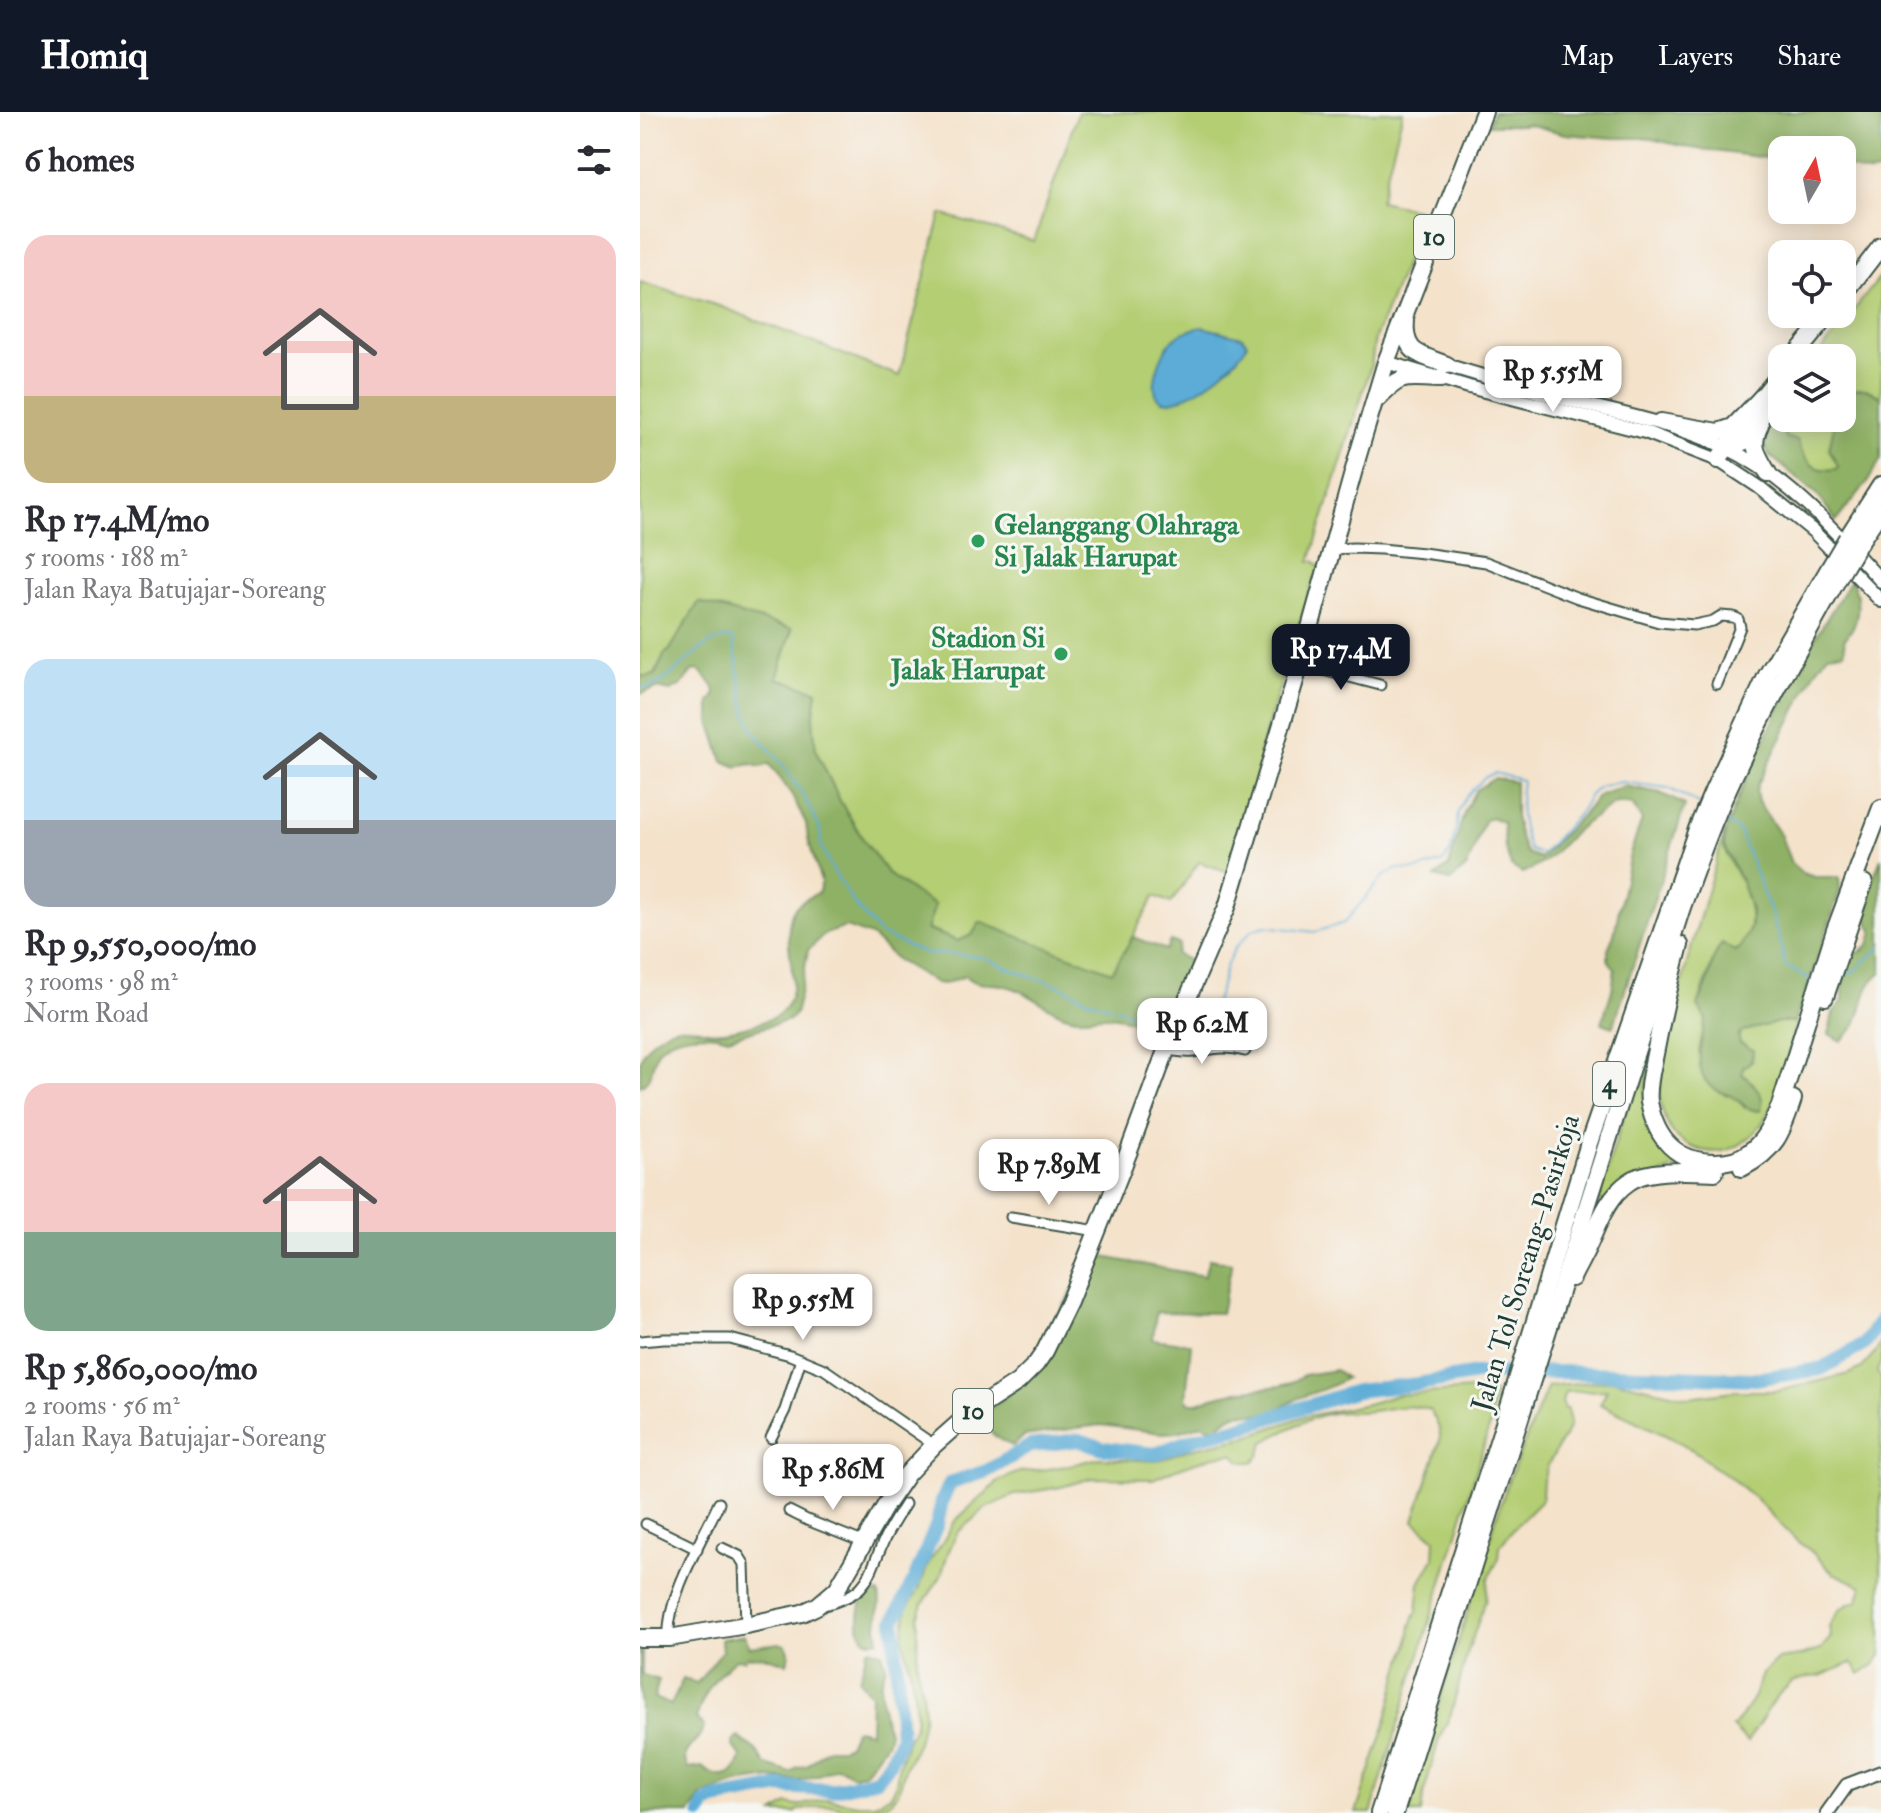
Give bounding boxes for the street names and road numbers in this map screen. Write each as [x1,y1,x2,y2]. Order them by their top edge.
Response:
road number: 10 [1414,215,1454,259]
road number: 4 [1593,1062,1625,1106]
street label: Jalan Tol Soreang–Pasirkoja [1464,1110,1588,1417]
road number: 10 [953,1389,993,1433]

